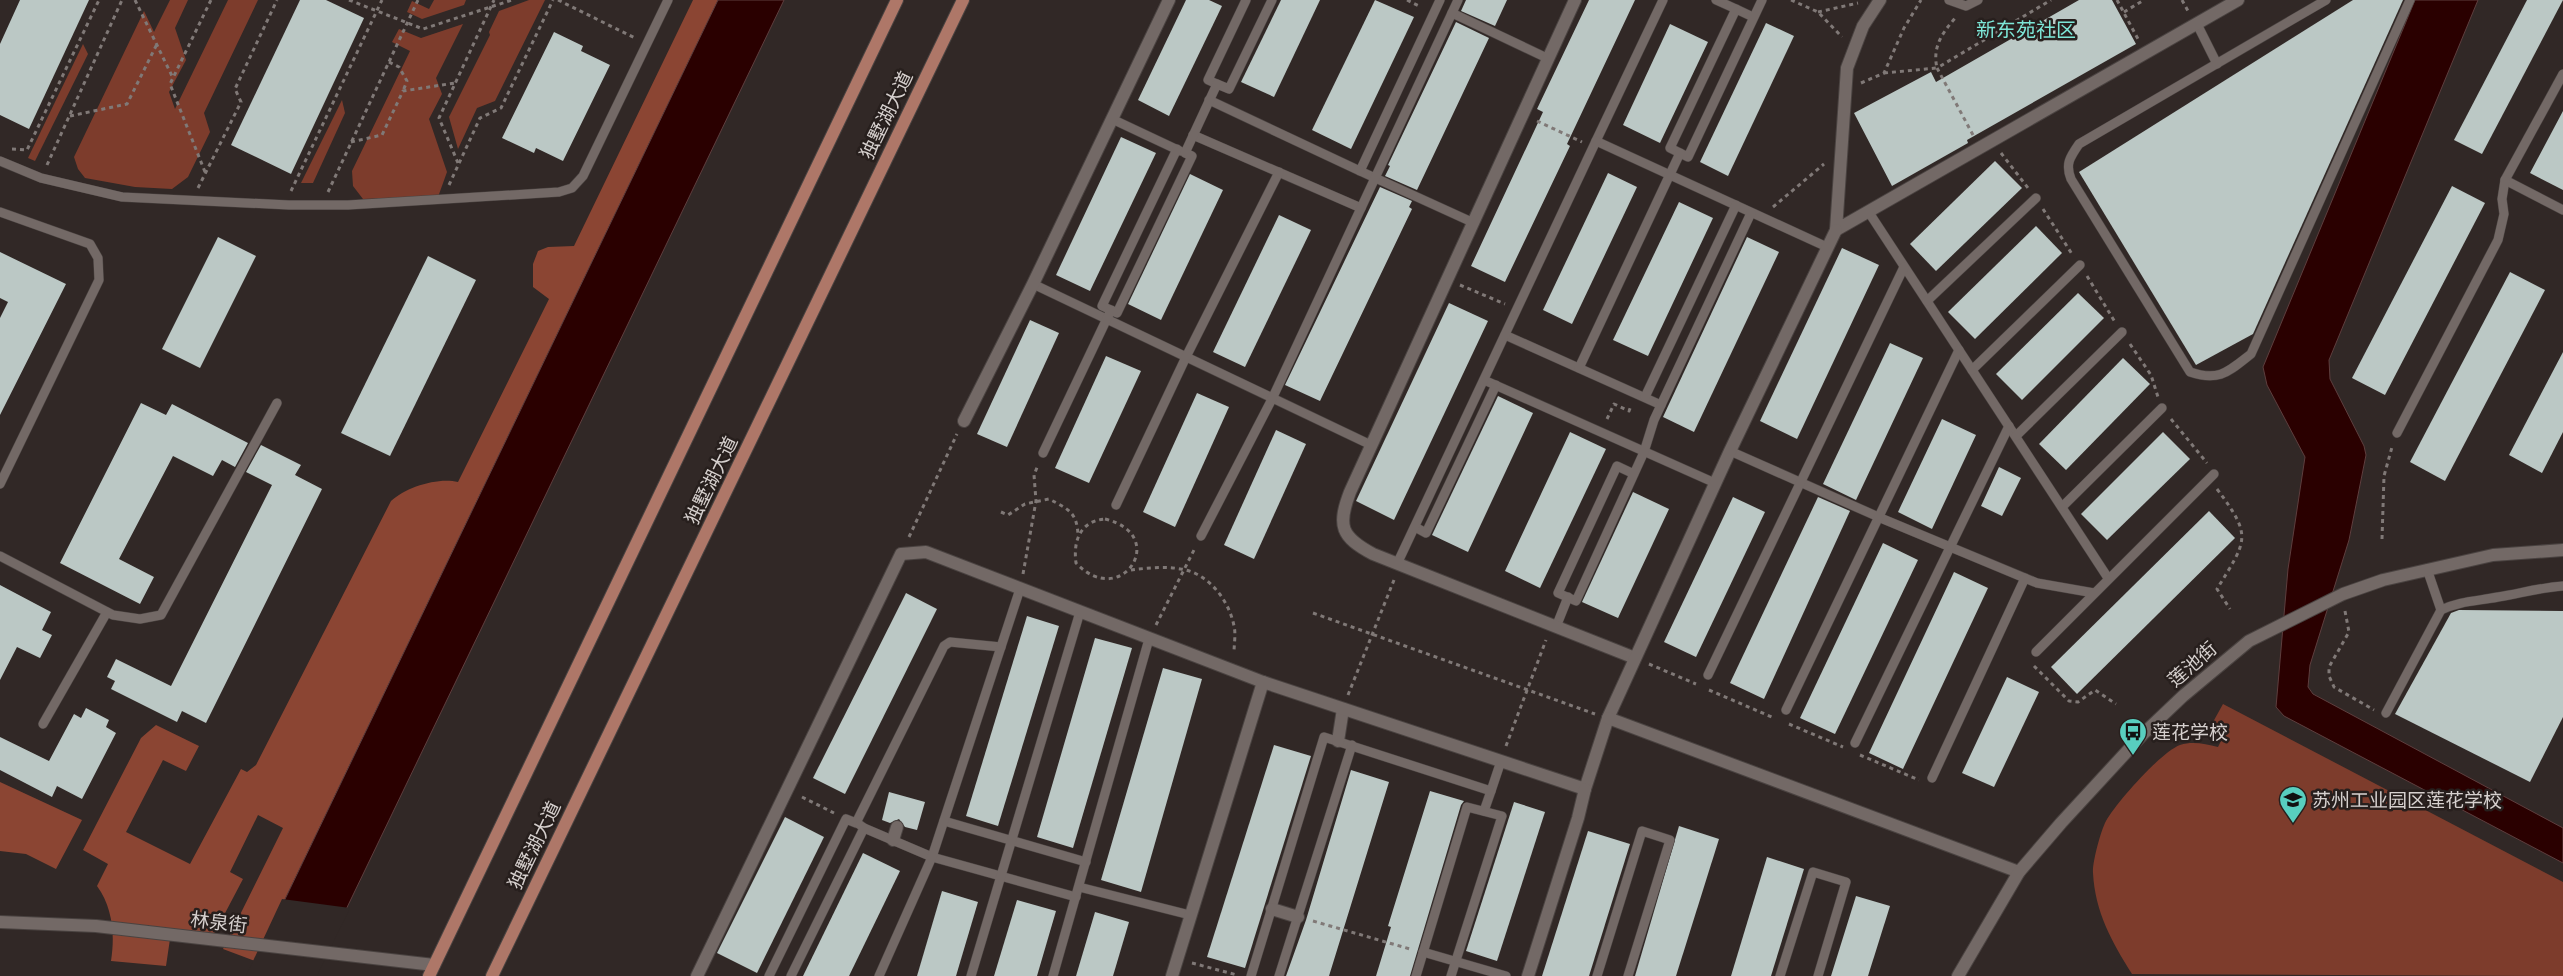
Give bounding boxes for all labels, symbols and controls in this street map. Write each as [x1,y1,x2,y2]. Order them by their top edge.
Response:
district label: 新东苑社区 [1976,18,2076,42]
street label: 独墅湖大道 [855,67,918,163]
street label: 独墅湖大道 [680,432,743,528]
street label: 莲池街 [2163,637,2221,692]
bus stop icon: 莲花学校 [2118,717,2148,756]
place label: 莲花学校 [2152,721,2228,744]
school or university icon: 苏州工业园区莲花学校 [2278,785,2308,824]
place label: 苏州工业园区莲花学校 [2312,789,2502,812]
street label: 独墅湖大道 [503,797,566,893]
street label: 林泉街 [189,908,249,937]

